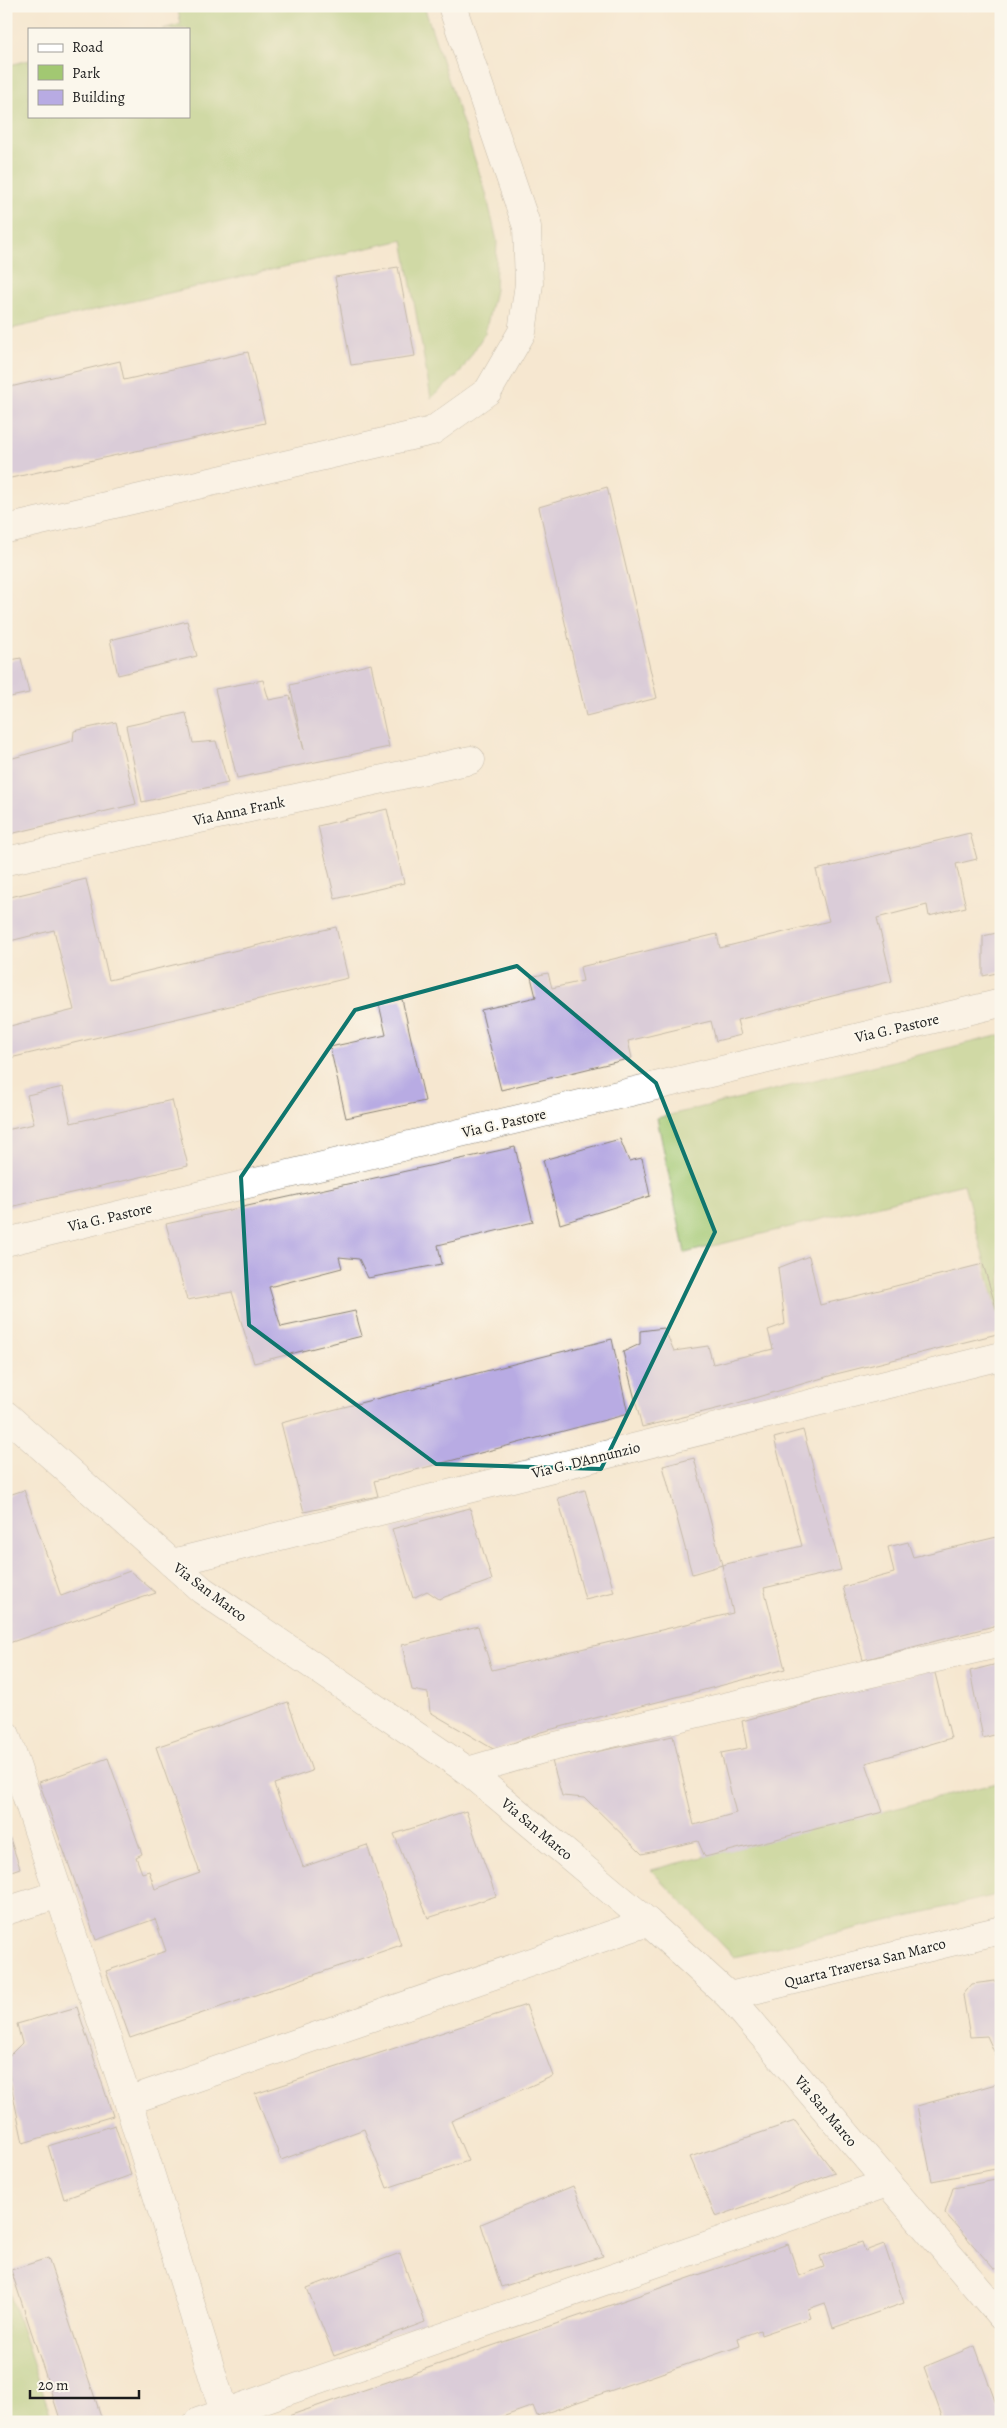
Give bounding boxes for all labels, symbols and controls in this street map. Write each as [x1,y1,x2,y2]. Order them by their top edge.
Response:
legend [28,28,190,118]
text: Road [72,37,104,57]
text: Park [72,63,101,83]
text: Building [72,87,125,107]
street label: Via Anna Frank [190,791,287,831]
street label: Via G. Pastore [852,1009,941,1048]
street label: Via G. Pastore [459,1104,548,1143]
street label: Via G. Pastore [65,1198,154,1237]
street label: Via G. D'Annunzio [529,1437,642,1483]
street label: Via San Marco [168,1557,251,1626]
street label: Via San Marco [496,1793,577,1865]
street label: Quarta Traversa San Marco [782,1933,948,1993]
street label: Via San Marco [790,2070,862,2151]
scale bar [30,2368,139,2400]
text: 20 m [38,2375,69,2395]

